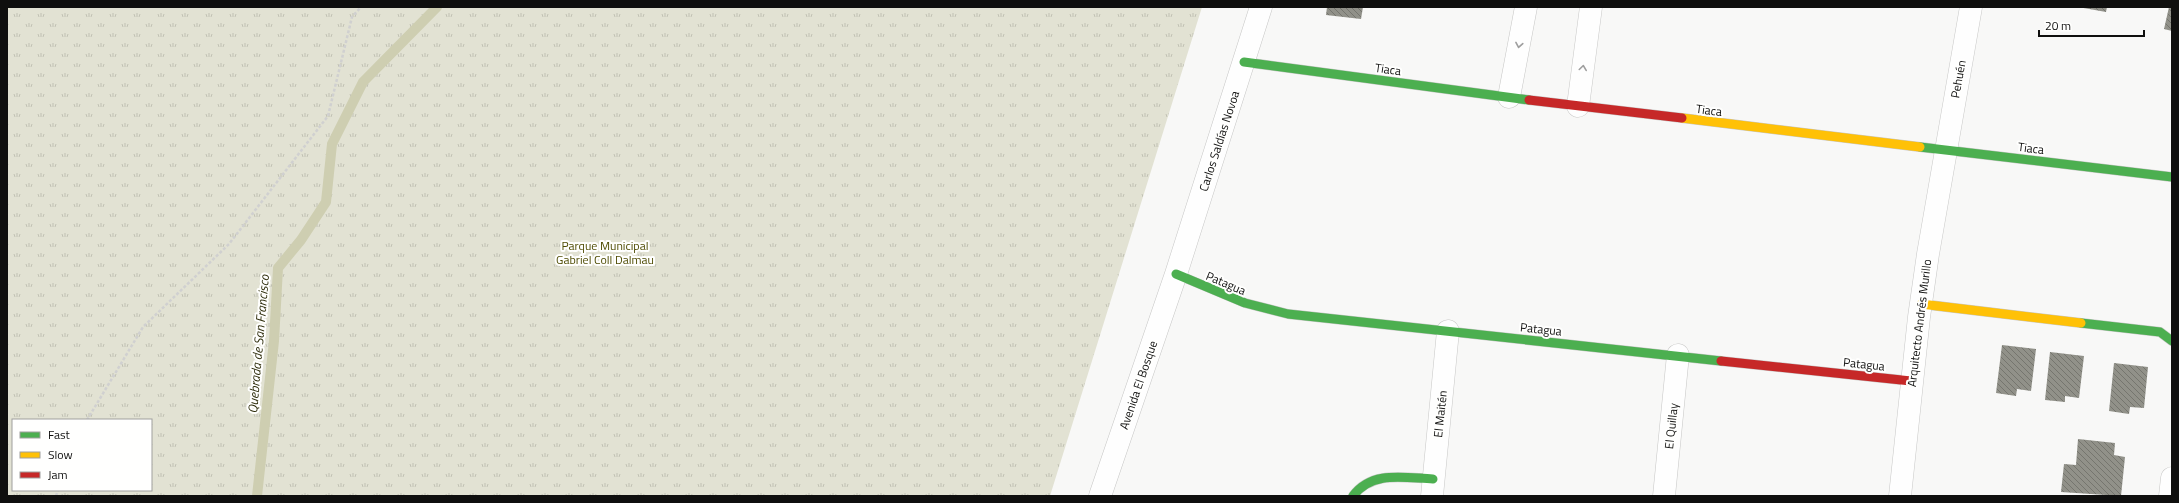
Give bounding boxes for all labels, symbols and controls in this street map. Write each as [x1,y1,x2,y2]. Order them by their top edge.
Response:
scale bar [2039,12,2144,38]
text: 20 m [2045,16,2071,35]
one-way arrow [1515,42,1523,48]
street label: Tiaca [1374,58,1402,80]
street label: Pehuén [1945,58,1971,100]
one-way arrow [1578,65,1587,71]
street label: Carlos Saldías Novoa [1194,88,1244,194]
street label: Tiaca [1695,99,1723,121]
street label: Tiaca [2017,137,2045,159]
park label: Parque Municipal Gabriel Coll Dalmau [556,236,654,269]
street label: Arquitecto Andrés Murillo [1902,258,1936,388]
street label: Patagua [1203,266,1249,300]
water label: Quebrada de San Francisco [242,273,274,414]
street label: Patagua [1519,317,1563,341]
street label: Avenida El Bosque [1114,338,1162,432]
street label: Patagua [1842,352,1886,376]
street label: El Maitén [1428,389,1452,439]
street label: El Quillay [1659,402,1683,450]
legend [12,419,152,491]
text: Fast [48,425,71,444]
text: Slow [48,445,73,464]
text: Jam [48,465,68,484]

